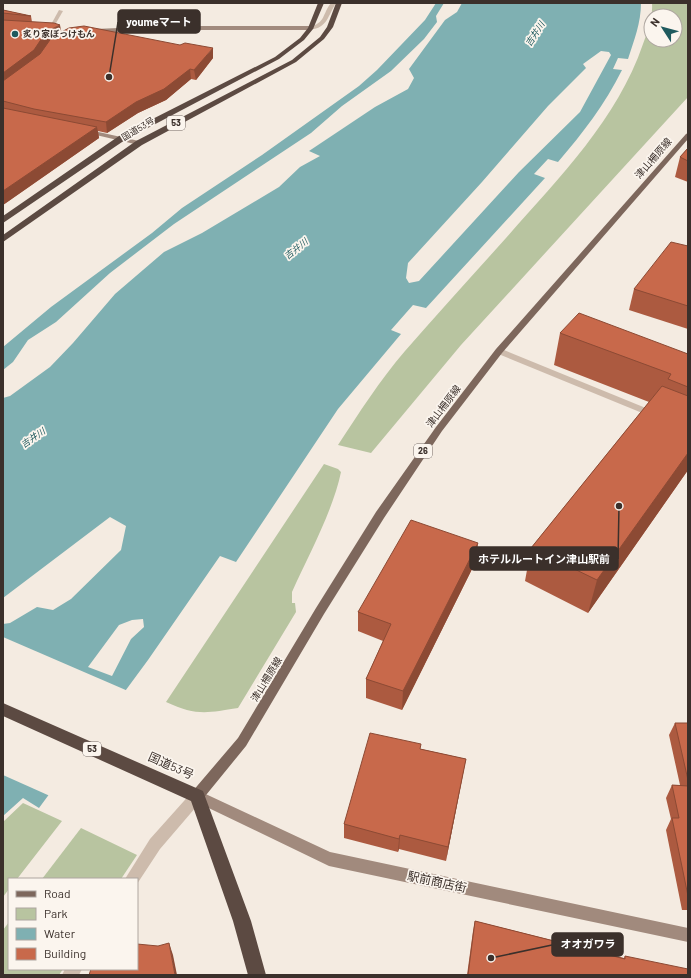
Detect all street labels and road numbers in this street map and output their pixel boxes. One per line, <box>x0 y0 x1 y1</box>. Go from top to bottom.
street label: 国道53号 <box>119 115 156 143</box>
road number: 53 <box>167 116 185 130</box>
street label: 津山柵原線 <box>632 135 674 181</box>
street label: 津山柵原線 <box>423 382 463 430</box>
road number: 26 <box>414 444 432 458</box>
street label: 津山柵原線 <box>248 654 284 704</box>
road number: 53 <box>83 742 101 756</box>
street label: 国道53号 <box>146 749 196 781</box>
street label: 駅前商店街 <box>406 868 468 894</box>

